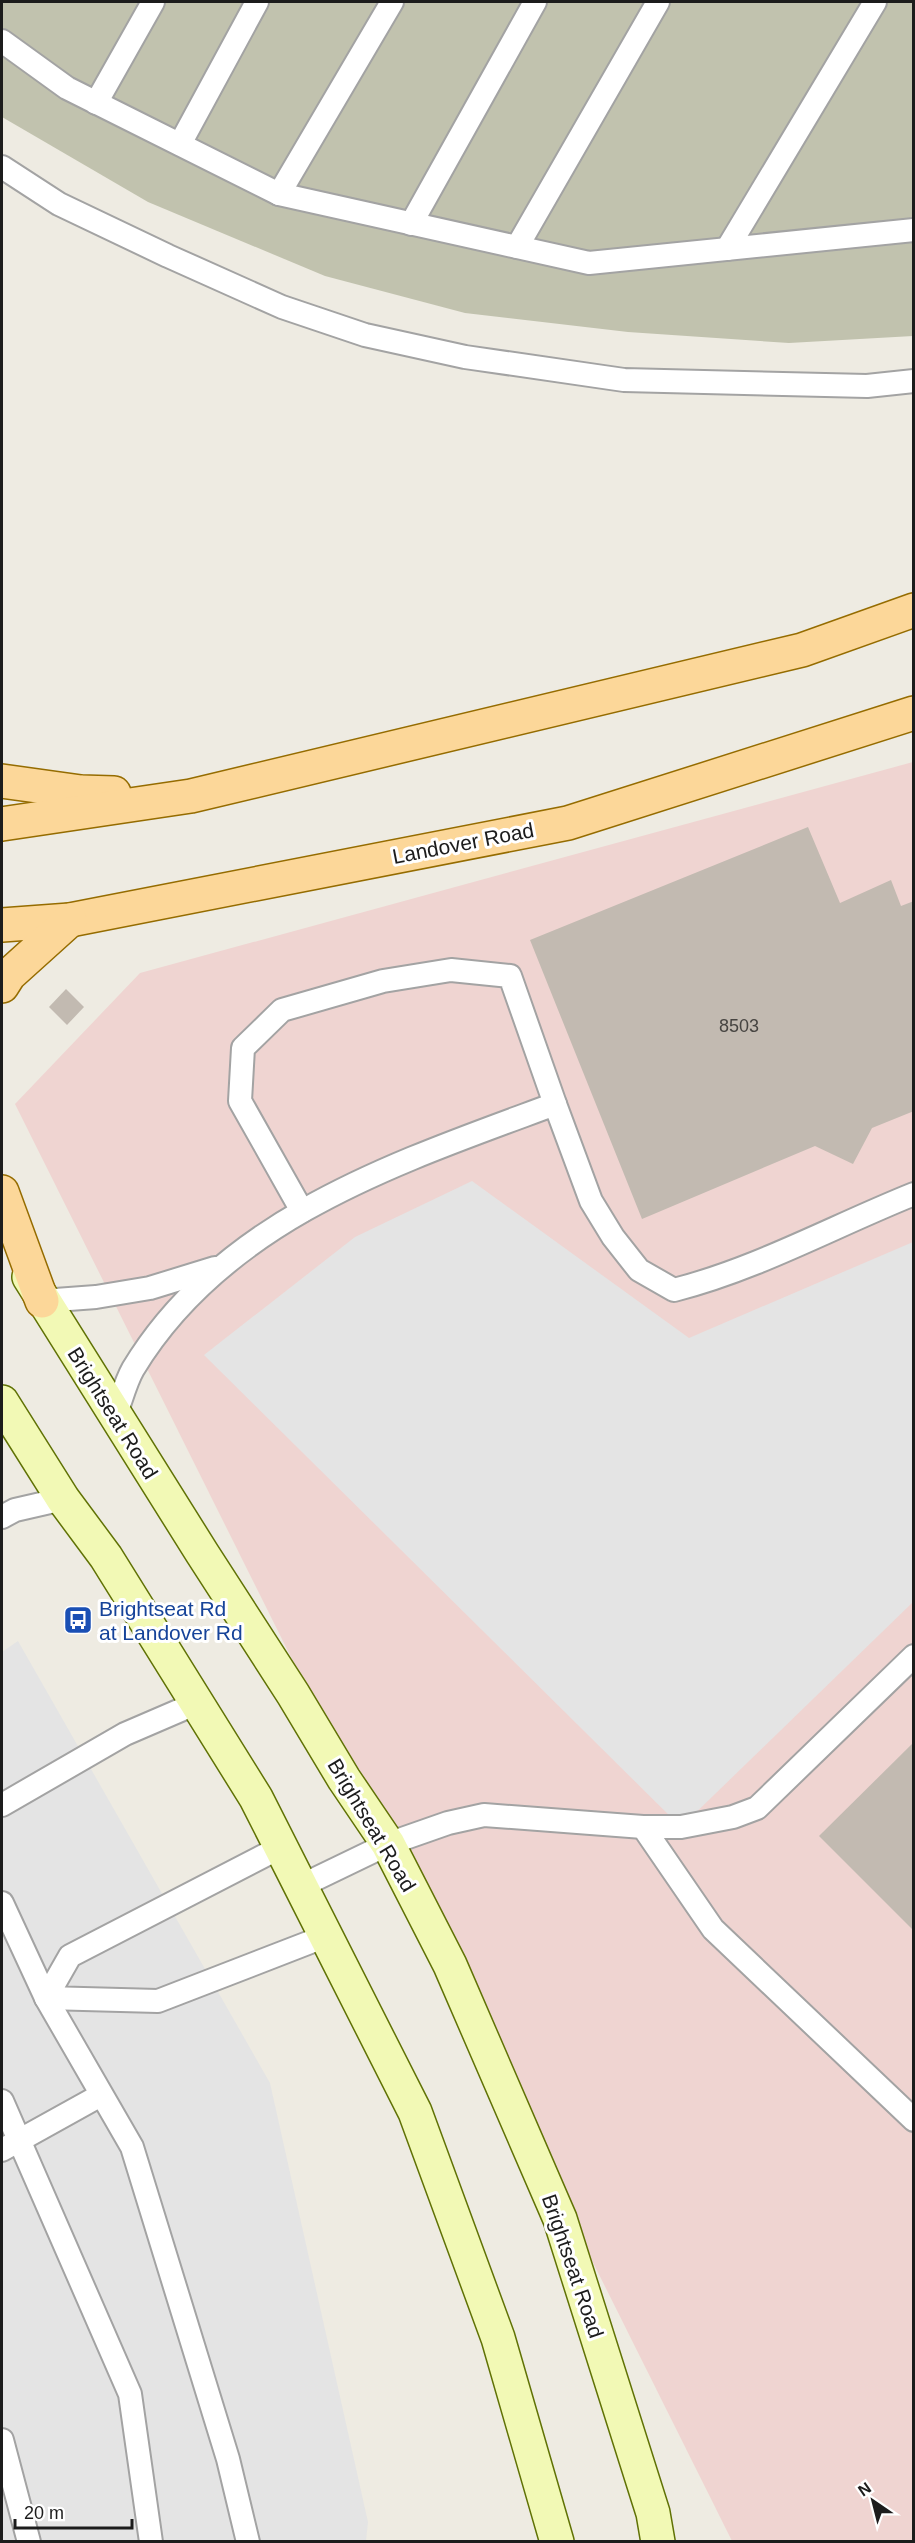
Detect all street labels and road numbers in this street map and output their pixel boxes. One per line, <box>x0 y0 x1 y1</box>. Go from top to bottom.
street label: Landover Road <box>390 818 536 868</box>
street label: Brightseat Road <box>63 1343 163 1483</box>
street label: Brightseat Road <box>323 1755 421 1895</box>
street label: Brightseat Road <box>538 2191 608 2341</box>

